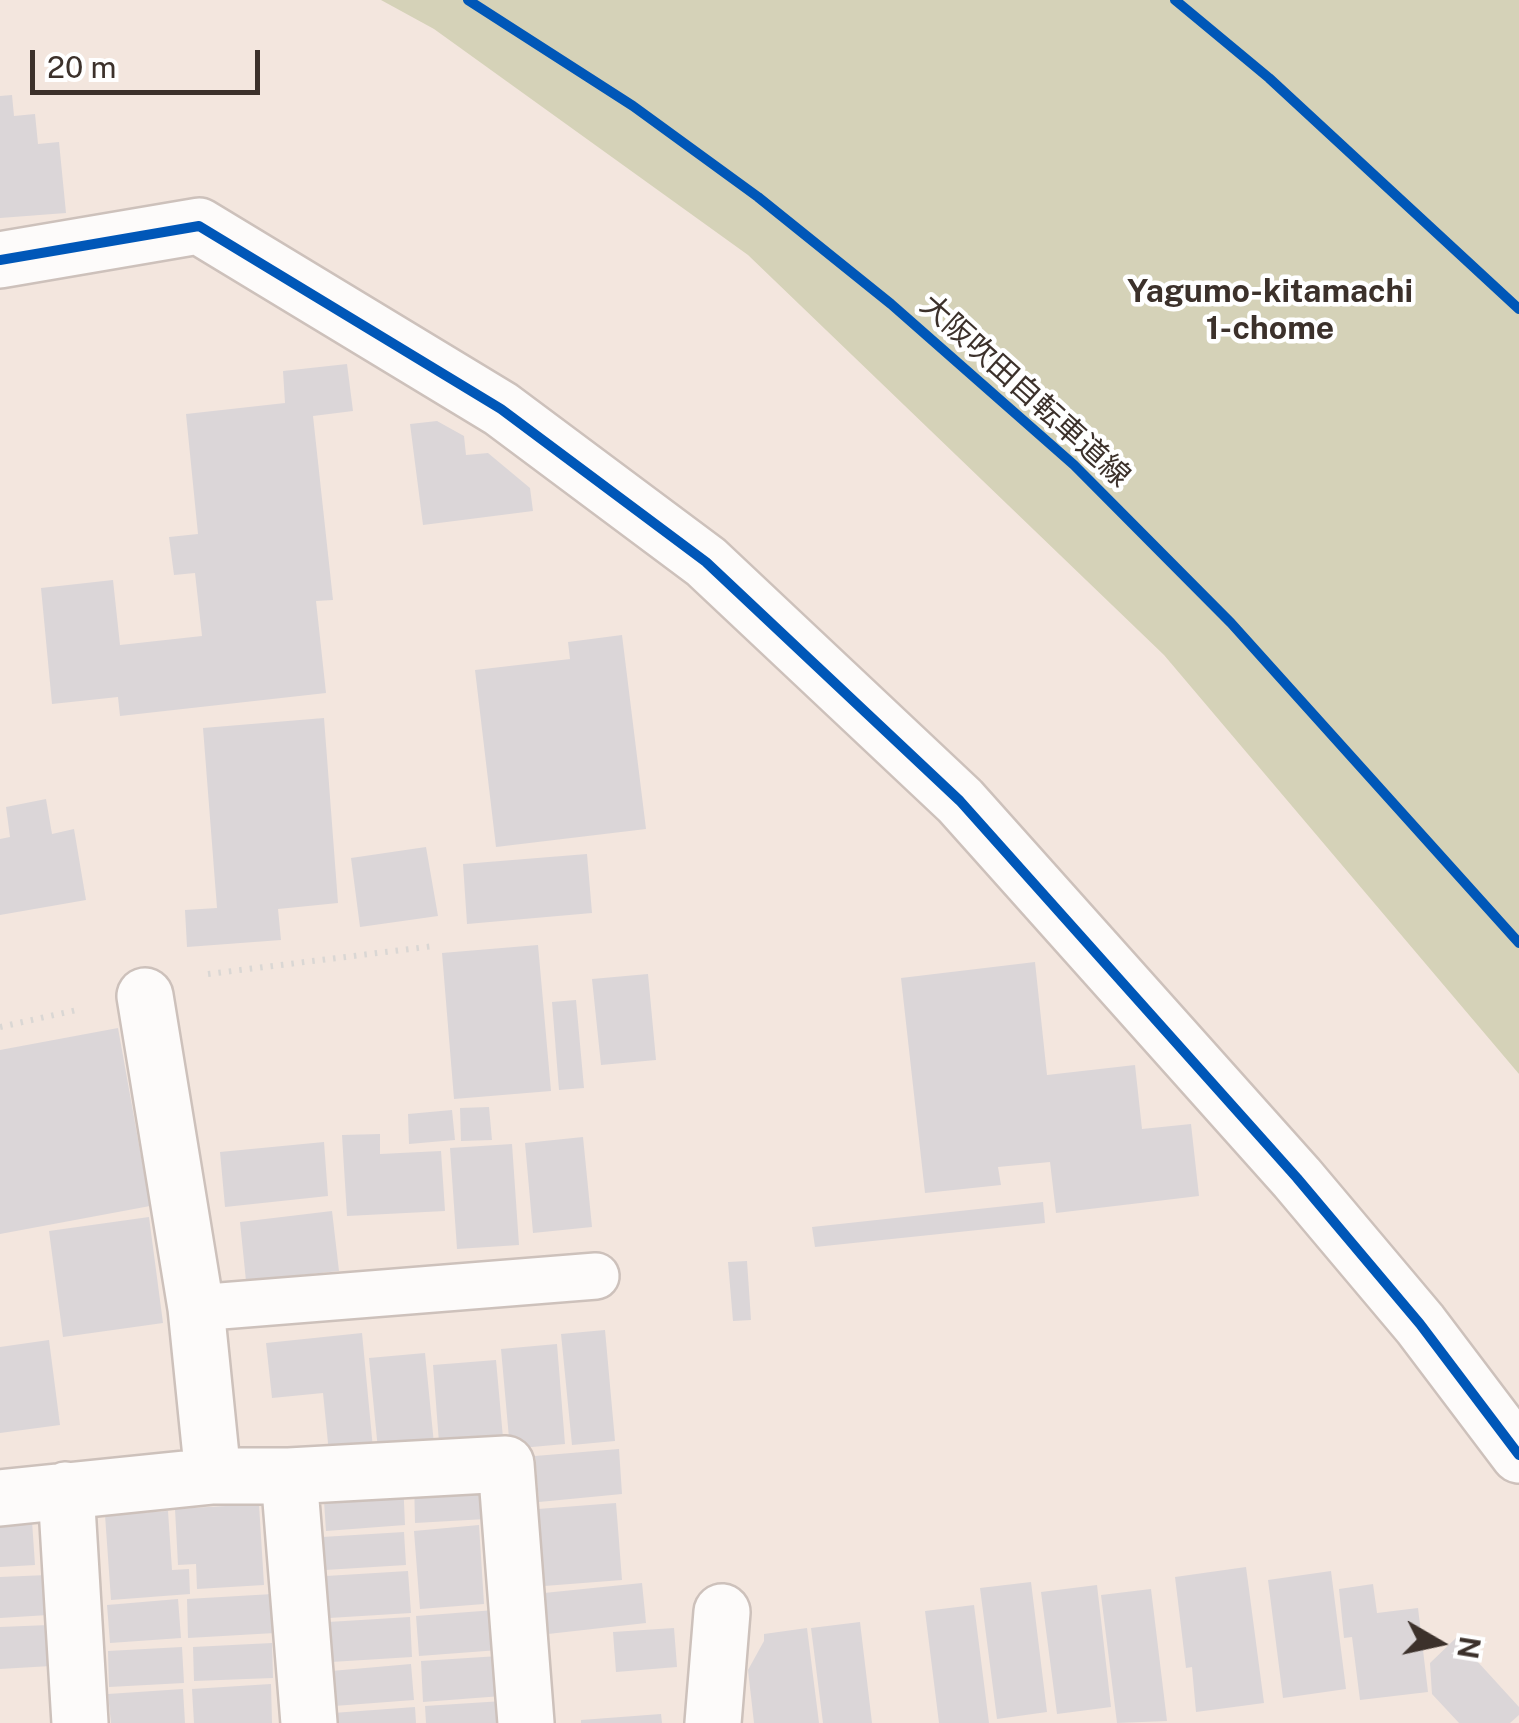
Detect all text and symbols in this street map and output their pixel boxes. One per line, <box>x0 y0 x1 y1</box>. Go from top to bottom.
scale bar <box>35 30 265 92</box>
text: 20 m <box>47 49 116 85</box>
district label: Yagumo-kitamachi 1-chome <box>1127 273 1413 348</box>
street label: 大阪吹田自転車道線 <box>913 287 1137 495</box>
north arrow <box>1389 1593 1489 1693</box>
text: N <box>1451 1634 1487 1661</box>

